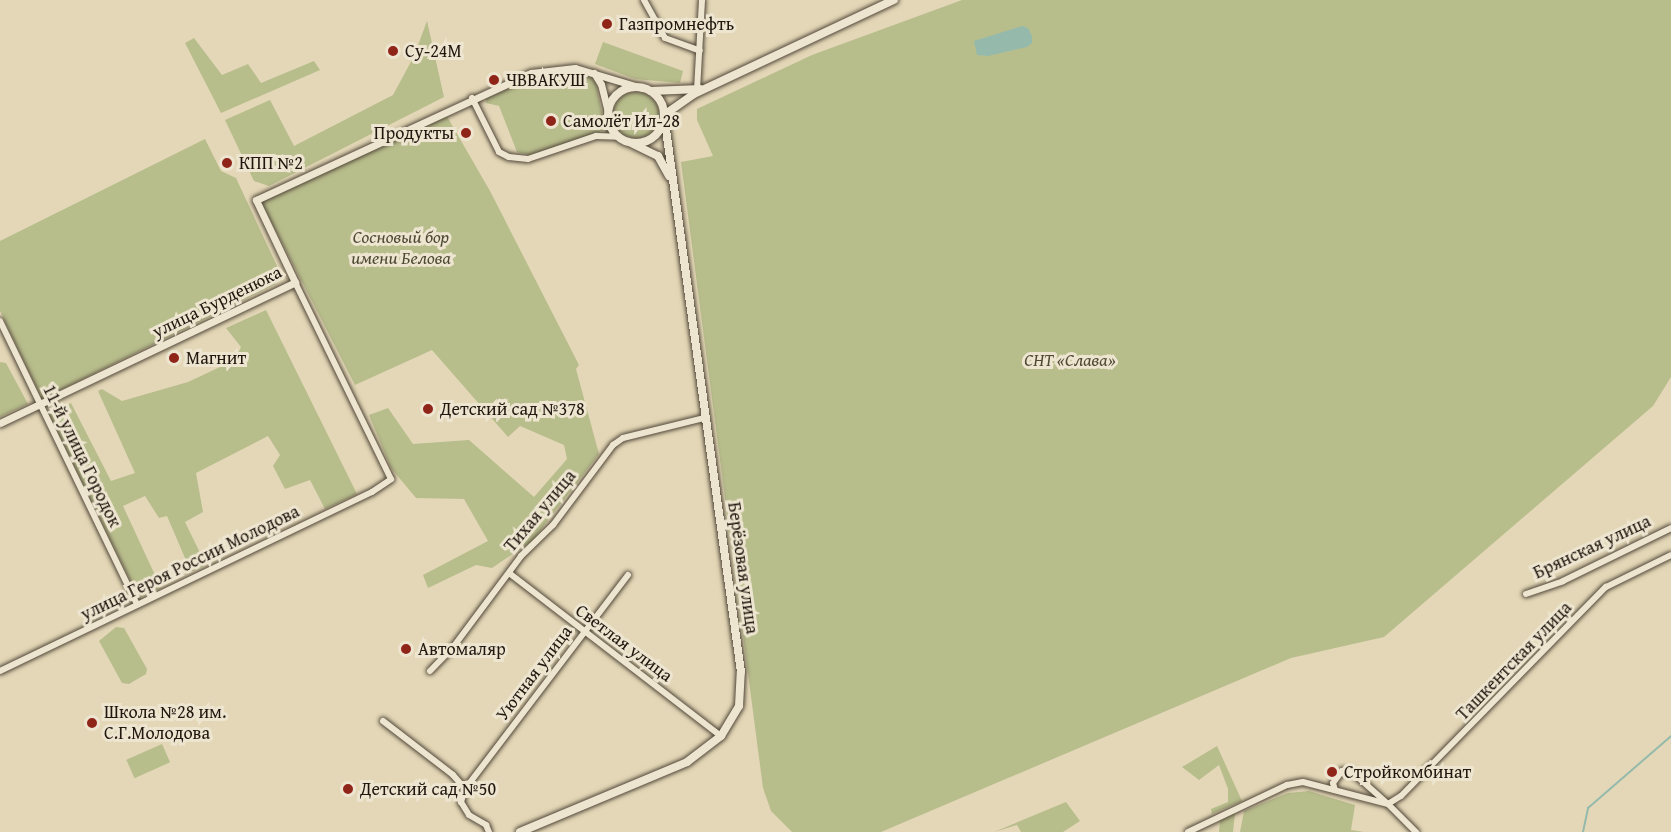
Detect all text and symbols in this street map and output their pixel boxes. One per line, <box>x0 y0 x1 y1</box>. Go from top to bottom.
place label: Газпромнефть <box>619 13 734 35</box>
marker: Газпромнефть <box>600 17 614 31</box>
place label: Су-24М <box>405 40 462 62</box>
marker: Су-24М <box>386 44 400 58</box>
place label: ЧВВАКУШ <box>506 69 585 91</box>
marker: ЧВВАКУШ <box>487 73 501 87</box>
place label: Самолёт Ил-28 <box>563 110 680 132</box>
marker: Самолёт Ил-28 <box>544 114 558 128</box>
place label: Продукты <box>374 122 454 144</box>
marker: Продукты <box>459 126 473 140</box>
place label: КПП №2 <box>239 152 303 174</box>
marker: КПП №2 <box>220 156 234 170</box>
park label: Сосновый бор имени Белова <box>351 227 451 270</box>
street label: улица Бурденюка <box>149 261 285 343</box>
place label: Магнит <box>186 347 246 369</box>
park label: СНТ «Слава» <box>1024 349 1116 371</box>
marker: Магнит <box>167 351 181 365</box>
street label: 11-й улица Городок <box>38 381 126 531</box>
place label: Детский сад №378 <box>440 398 585 420</box>
marker: Детский сад №378 <box>421 402 435 416</box>
street label: Тихая улица <box>500 466 580 556</box>
street label: улица Героя России Молодова <box>77 501 303 625</box>
street label: Берёзовая улица <box>723 501 763 635</box>
street label: Брянская улица <box>1530 510 1654 584</box>
street label: Ташкентская улица <box>1452 597 1576 725</box>
street label: Светлая улица <box>571 600 677 686</box>
street label: Уютная улица <box>491 621 577 725</box>
place label: Автомаляр <box>418 638 506 660</box>
marker: Автомаляр <box>399 642 413 656</box>
place label: Школа №28 им. С.Г.Молодова <box>104 702 226 744</box>
marker: Школа №28 им. С.Г.Молодова <box>85 716 99 730</box>
place label: Стройкомбинат <box>1344 761 1471 783</box>
marker: Стройкомбинат <box>1325 765 1339 779</box>
place label: Детский сад №50 <box>360 778 496 800</box>
marker: Детский сад №50 <box>341 782 355 796</box>

